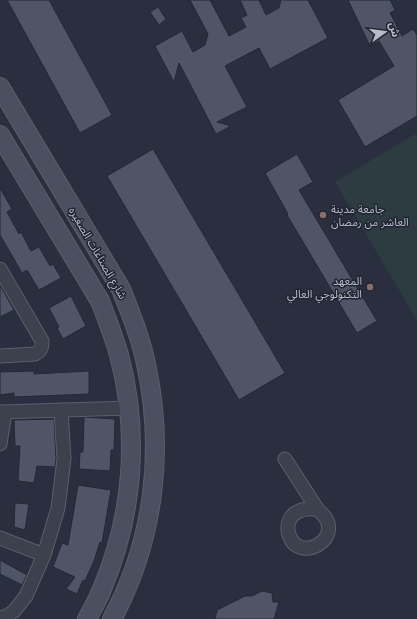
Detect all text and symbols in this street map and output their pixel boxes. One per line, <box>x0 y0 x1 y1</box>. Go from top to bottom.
north arrow <box>365 12 405 52</box>
text: ش <box>385 20 404 39</box>
place label: جامعة مدينة العاشر من رمضان <box>331 201 409 230</box>
street label: شارع الصناعات الصغيره <box>65 204 131 302</box>
marker: جامعة مدينة العاشر من رمضان <box>318 210 328 220</box>
place label: المعهد التكنولوجي العالي <box>287 273 362 304</box>
marker: المعهد التكنولوجي العالي <box>365 282 375 292</box>

